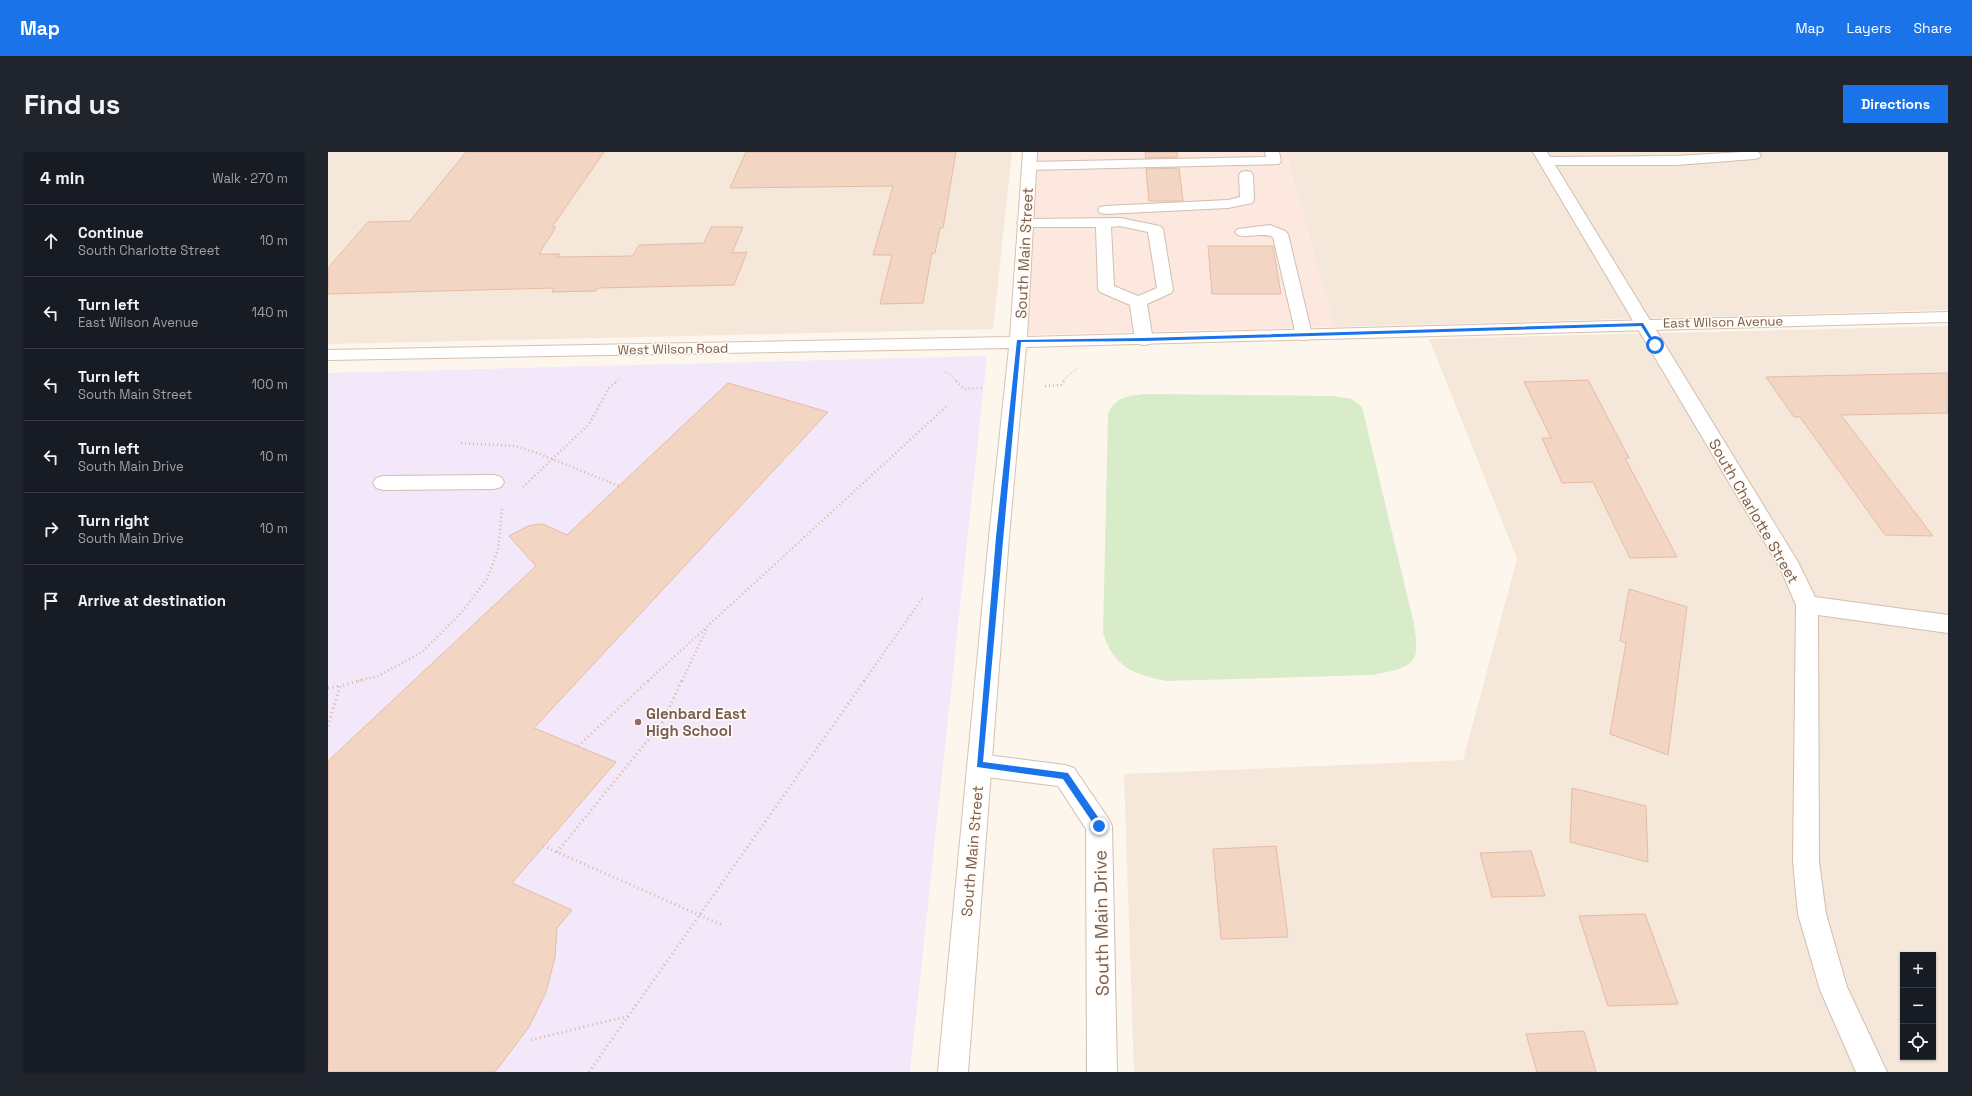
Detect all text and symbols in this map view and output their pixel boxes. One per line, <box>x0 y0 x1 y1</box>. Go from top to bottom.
text: Map <box>20 16 60 41</box>
text: Map <box>1795 19 1825 37</box>
text: Layers <box>1847 19 1891 37</box>
text: Share <box>1913 19 1952 37</box>
button: Directions <box>1843 85 1948 123</box>
text: Find us <box>24 86 121 122</box>
text: 4 min <box>40 167 85 189</box>
text: Walk · 270 m <box>212 170 288 187</box>
street label: South Main Street <box>1011 187 1037 319</box>
text: Continue <box>78 223 144 242</box>
icon: ahead <box>40 230 62 252</box>
text: 10 m <box>260 232 288 249</box>
text: South Charlotte Street <box>78 242 220 259</box>
text: Turn left <box>78 295 140 314</box>
icon: left <box>40 302 62 324</box>
text: 140 m <box>252 304 288 321</box>
street label: East Wilson Avenue <box>1663 312 1783 332</box>
text: East Wilson Avenue <box>78 314 198 331</box>
route start <box>1646 336 1664 354</box>
street label: West Wilson Road <box>618 340 728 358</box>
text: Turn left <box>78 367 140 386</box>
icon: left <box>40 374 62 396</box>
text: 100 m <box>251 376 288 393</box>
text: South Main Street <box>78 386 192 403</box>
street label: South Charlotte Street <box>1705 435 1803 587</box>
text: Turn left <box>78 439 140 458</box>
icon: left <box>40 446 62 468</box>
text: 10 m <box>260 448 288 465</box>
text: South Main Drive <box>78 458 184 475</box>
text: Turn right <box>78 511 149 530</box>
icon: right <box>40 518 62 540</box>
text: 10 m <box>260 520 288 537</box>
text: South Main Drive <box>78 530 184 547</box>
icon: arrive <box>40 590 62 612</box>
text: Arrive at destination <box>78 591 226 610</box>
place label: Glenbard East High School <box>646 704 747 740</box>
marker: Glenbard East High School <box>633 717 643 727</box>
street label: South Main Street <box>957 784 987 917</box>
route end <box>1090 817 1108 835</box>
street label: South Main Drive <box>1088 850 1114 996</box>
map controls <box>1900 952 1936 1060</box>
button: + <box>1900 952 1936 988</box>
button: − <box>1900 988 1936 1024</box>
button: locate <box>1900 1024 1936 1060</box>

